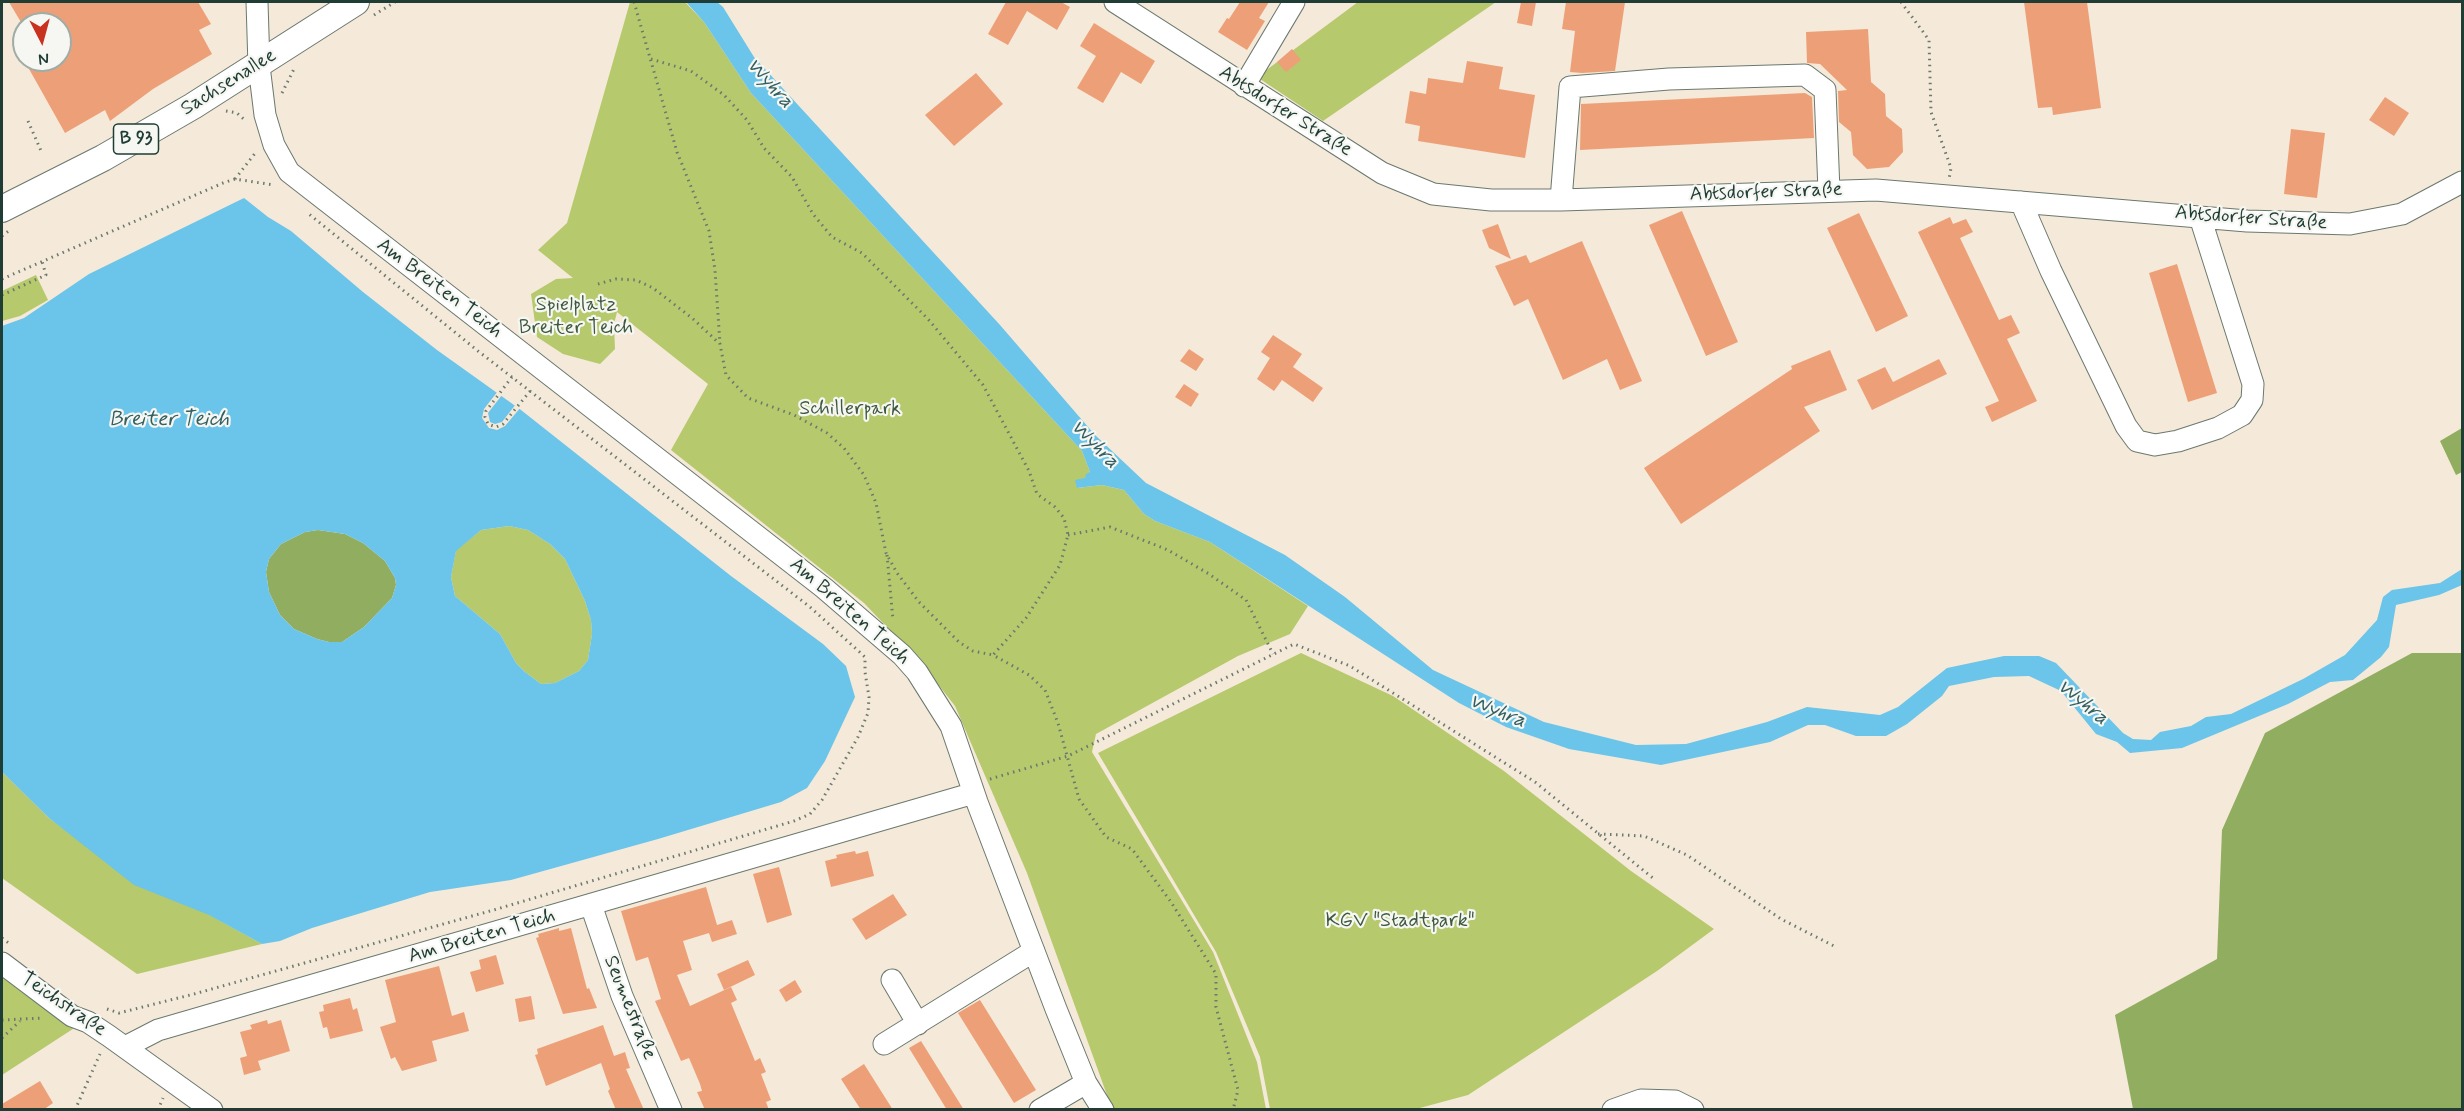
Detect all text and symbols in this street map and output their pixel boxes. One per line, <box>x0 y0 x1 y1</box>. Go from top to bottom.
north arrow <box>12 12 72 72</box>
street label: Sachsenallee <box>177 44 281 122</box>
text: N <box>37 47 50 69</box>
water label: Wyhra <box>740 54 798 114</box>
street label: Abtsdorfer Straße <box>1214 61 1356 163</box>
road number: B 93 <box>114 124 158 154</box>
street label: Abtsdorfer Straße <box>1689 178 1843 208</box>
street label: Abtsdorfer Straße <box>2174 202 2328 236</box>
street label: Am Breiten Teich <box>371 234 507 344</box>
park label: Spielplatz Breiter Teich <box>519 294 633 341</box>
park label: Schillerpark <box>799 398 901 422</box>
water label: Breiter Teich <box>109 408 229 434</box>
water label: Wyhra <box>1064 415 1124 475</box>
street label: Am Breiten Teich <box>784 553 914 671</box>
water label: Wyhra <box>2051 675 2113 731</box>
water label: Wyhra <box>1465 689 1529 735</box>
street label: Am Breiten Teich <box>406 905 558 969</box>
park label: KGV "Stadtpark" <box>1326 910 1474 934</box>
street label: Seumestraße <box>597 953 661 1063</box>
street label: Teichstraße <box>16 968 110 1042</box>

